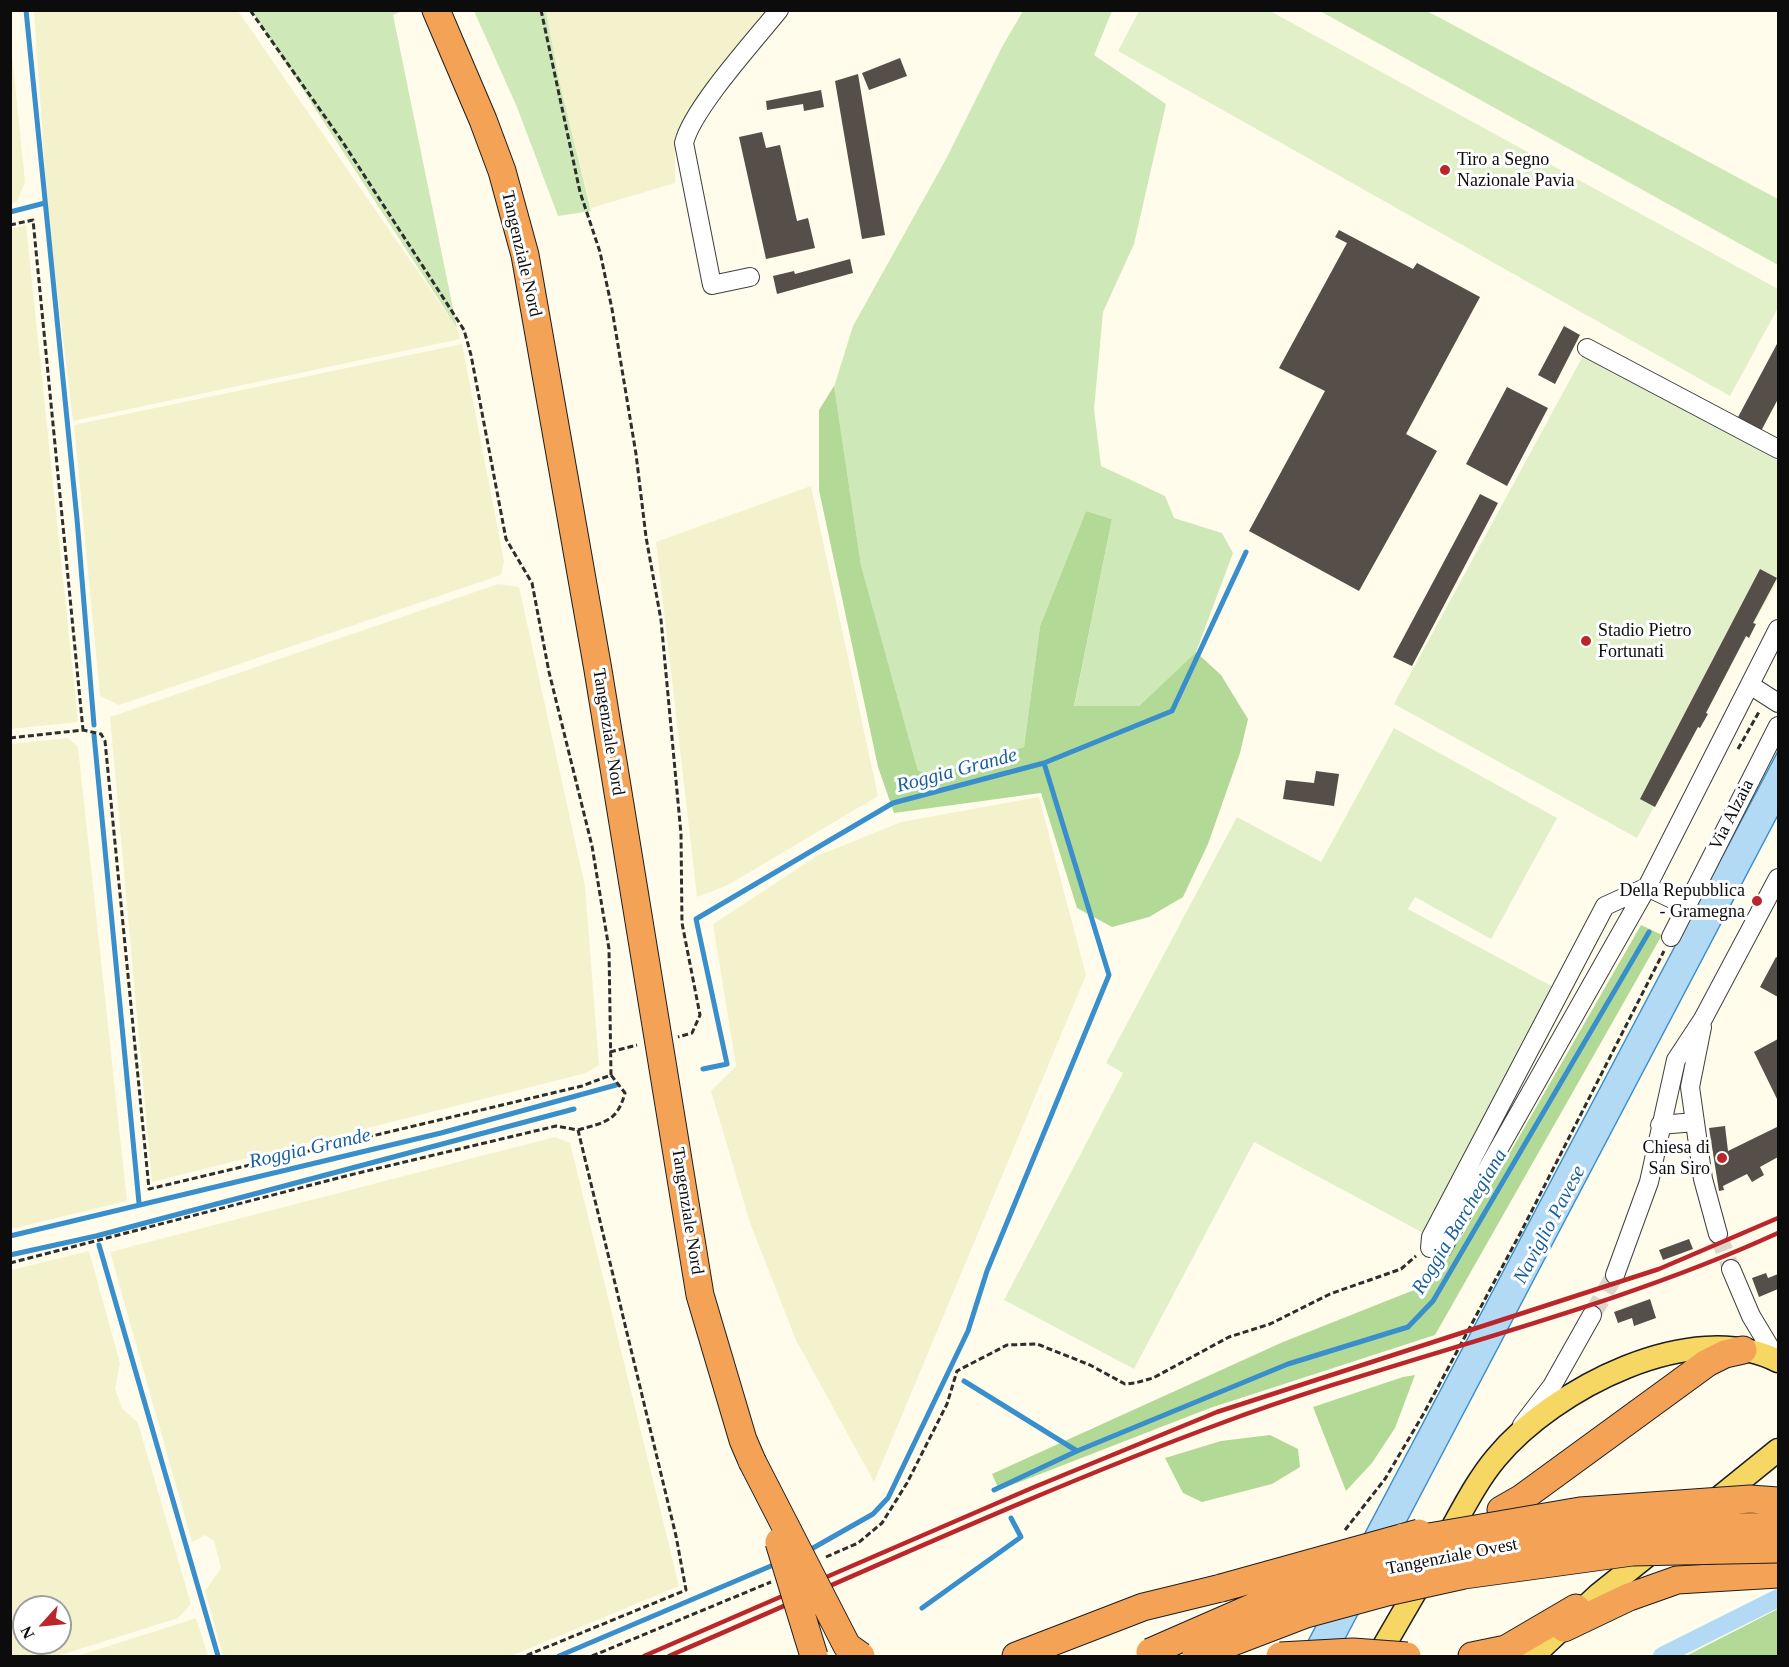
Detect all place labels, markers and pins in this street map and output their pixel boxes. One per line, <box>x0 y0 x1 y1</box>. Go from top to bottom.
place label: Tiro a Segno Nazionale Pavia <box>1457 149 1574 192</box>
marker: Tiro a Segno Nazionale Pavia <box>1438 163 1452 177</box>
place label: Stadio Pietro Fortunati <box>1598 620 1691 662</box>
marker: Stadio Pietro Fortunati <box>1579 634 1593 648</box>
place label: Della Repubblica - Gramegna <box>1620 880 1745 922</box>
marker: Della Repubblica - Gramegna <box>1750 894 1764 908</box>
place label: Chiesa di San Siro <box>1643 1137 1710 1180</box>
marker: Chiesa di San Siro <box>1715 1151 1729 1165</box>

